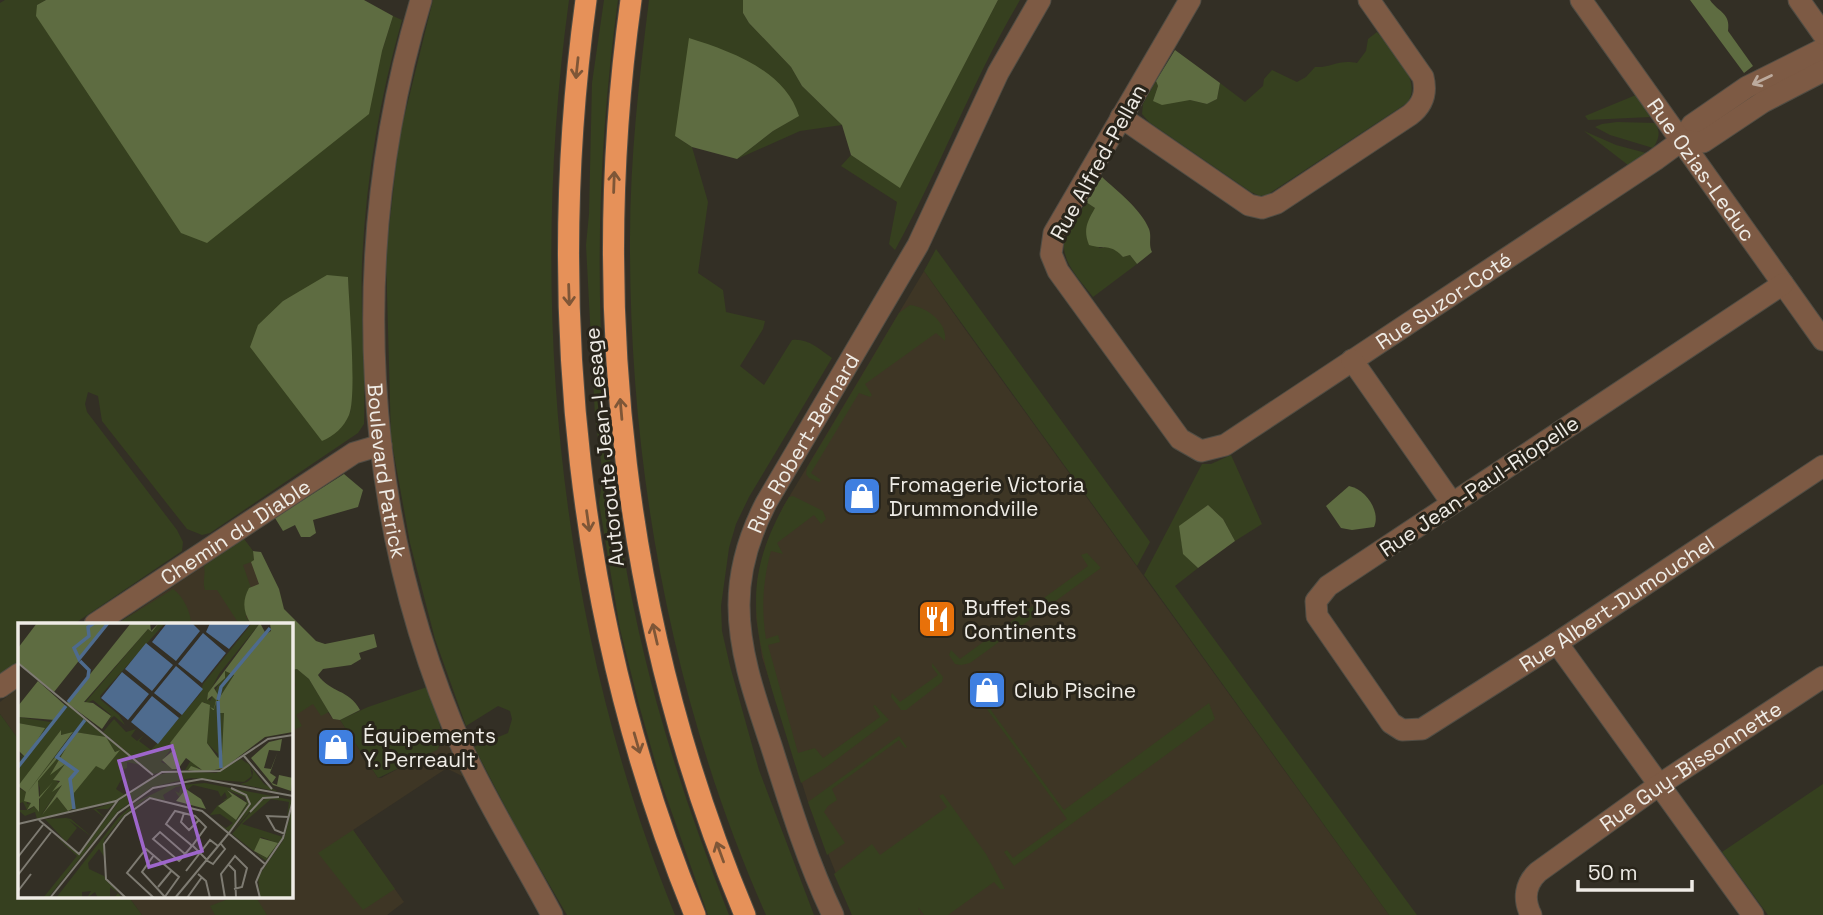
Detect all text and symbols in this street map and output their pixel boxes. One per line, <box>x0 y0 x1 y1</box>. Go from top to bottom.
one-way arrow <box>571 56 584 79</box>
one-way arrow <box>1752 74 1773 87</box>
street label: Rue Alfred-Pellan <box>1044 79 1152 245</box>
street label: Rue Ozias-Leduc <box>1641 93 1762 246</box>
one-way arrow <box>608 170 621 193</box>
street label: Rue Suzor-Coté <box>1370 245 1517 355</box>
one-way arrow <box>562 283 576 306</box>
street label: Autoroute Jean-Lesage <box>578 326 630 568</box>
street label: Rue Robert-Bernard <box>740 348 865 537</box>
street label: Boulevard Patrick <box>362 382 413 561</box>
one-way arrow <box>614 398 627 421</box>
street label: Rue Jean-Paul-Riopelle <box>1374 409 1584 563</box>
place label: Fromagerie Victoria Drummondville <box>889 471 1085 522</box>
street label: Chemin du Diable <box>155 472 315 591</box>
shop icon: Fromagerie Victoria Drummondville <box>841 475 883 517</box>
one-way arrow <box>582 510 595 532</box>
street label: Rue Albert-Dumouchel <box>1514 529 1719 677</box>
place label: Buffet Des Continents <box>964 594 1076 645</box>
restaurant icon: Buffet Des Continents <box>916 598 958 640</box>
inset map <box>18 623 292 898</box>
one-way arrow <box>648 623 662 646</box>
shop icon: Club Piscine <box>966 669 1008 711</box>
place label: Club Piscine <box>1014 677 1136 704</box>
street label: Rue Guy-Bissonnette <box>1594 695 1787 837</box>
place label: Équipements Y. Perreault <box>363 722 496 773</box>
shop icon: Équipements Y. Perreault <box>315 726 357 768</box>
one-way arrow <box>631 732 644 754</box>
one-way arrow <box>712 841 725 863</box>
scale bar <box>1578 848 1692 892</box>
text: 50 m <box>1588 859 1638 886</box>

